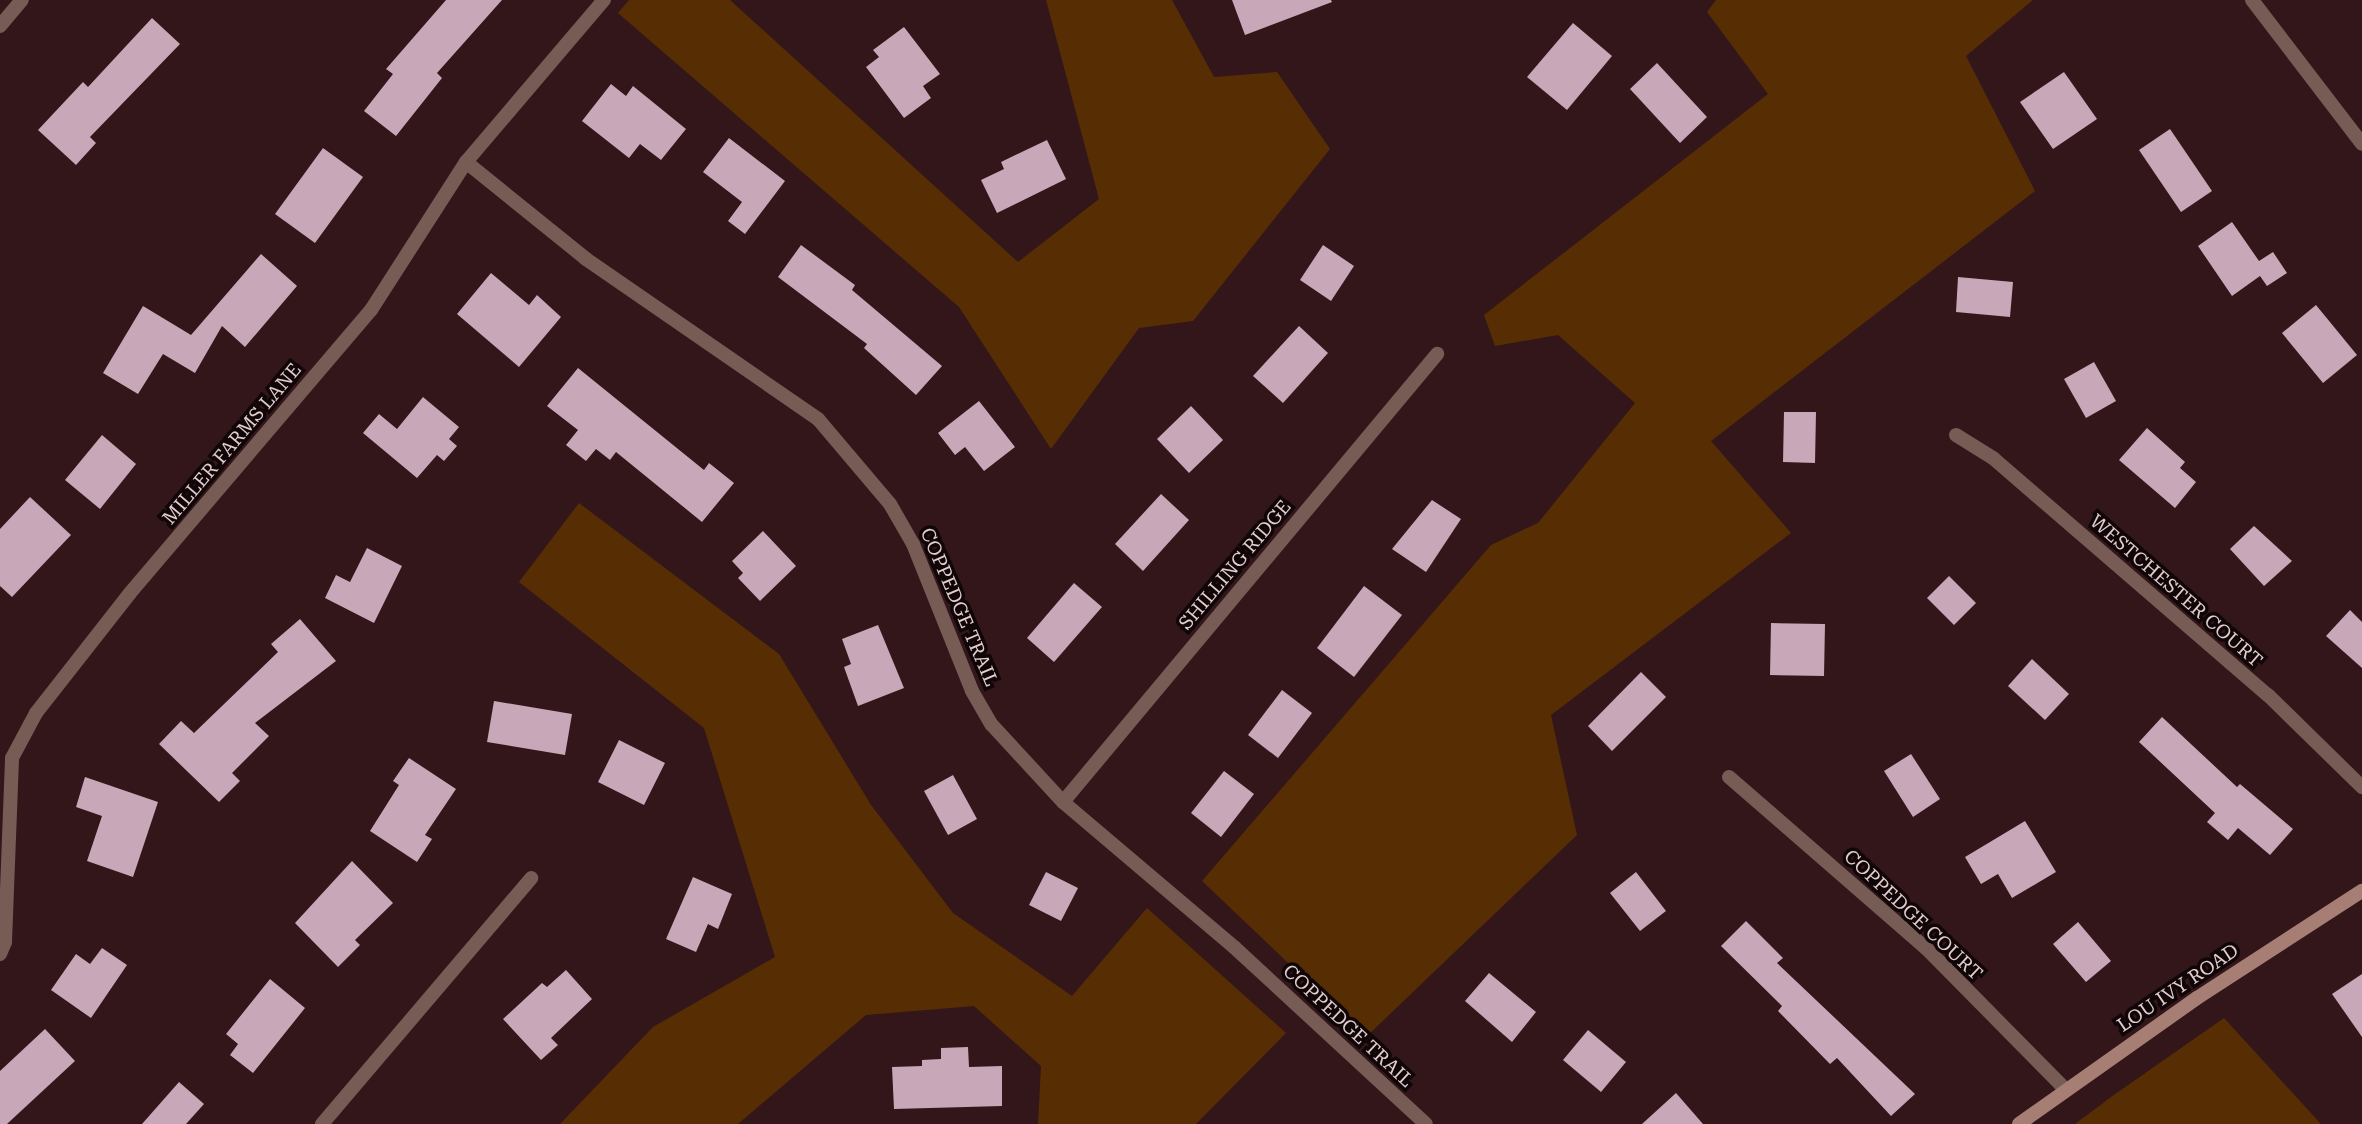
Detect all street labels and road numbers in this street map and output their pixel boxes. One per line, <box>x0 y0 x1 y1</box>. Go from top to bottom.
street label: MILLER FARMS LANE <box>158 359 306 529</box>
street label: SHILLING RIDGE <box>1174 496 1296 634</box>
street label: WESTCHESTER COURT <box>2085 510 2267 672</box>
street label: COPPEDGE TRAIL <box>915 524 1003 690</box>
street label: COPPEDGE COURT <box>1839 845 1987 985</box>
street label: LOU IVY ROAD <box>2113 939 2243 1037</box>
street label: COPPEDGE TRAIL <box>1278 960 1418 1092</box>

